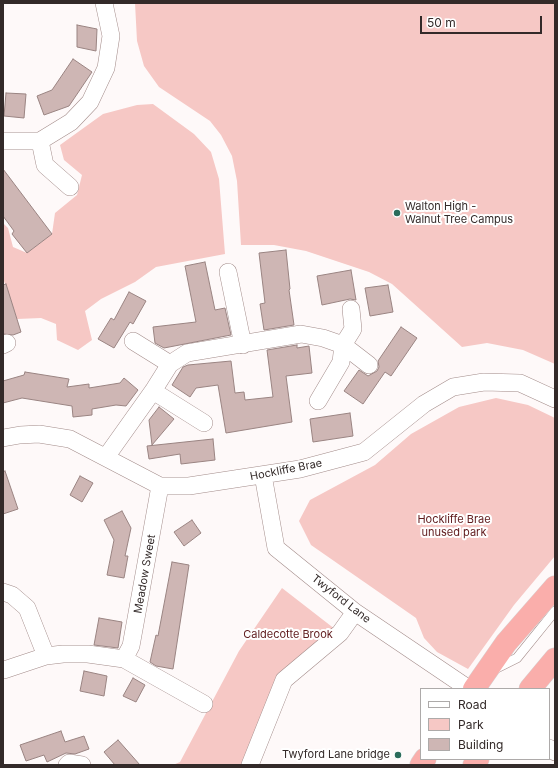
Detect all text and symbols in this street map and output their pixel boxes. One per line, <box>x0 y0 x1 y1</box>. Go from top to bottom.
scale bar <box>422 8 544 34</box>
text: 50 m <box>427 15 456 30</box>
place label: Walton High - Walnut Tree Campus <box>405 200 513 226</box>
marker: Walton High - Walnut Tree Campus <box>392 208 402 218</box>
street label: Hockliffe Brae <box>249 457 323 483</box>
park label: Hockliffe Brae unused park <box>417 513 491 539</box>
street label: Meadow Sweet <box>132 533 158 615</box>
street label: Twyford Lane <box>309 572 373 626</box>
park label: Caldecotte Brook <box>243 628 333 642</box>
legend <box>420 688 550 760</box>
text: Road <box>458 697 487 712</box>
text: Park <box>458 717 484 732</box>
text: Building <box>458 737 503 752</box>
place label: Twyford Lane bridge <box>282 748 390 762</box>
marker: Twyford Lane bridge <box>393 750 403 760</box>

